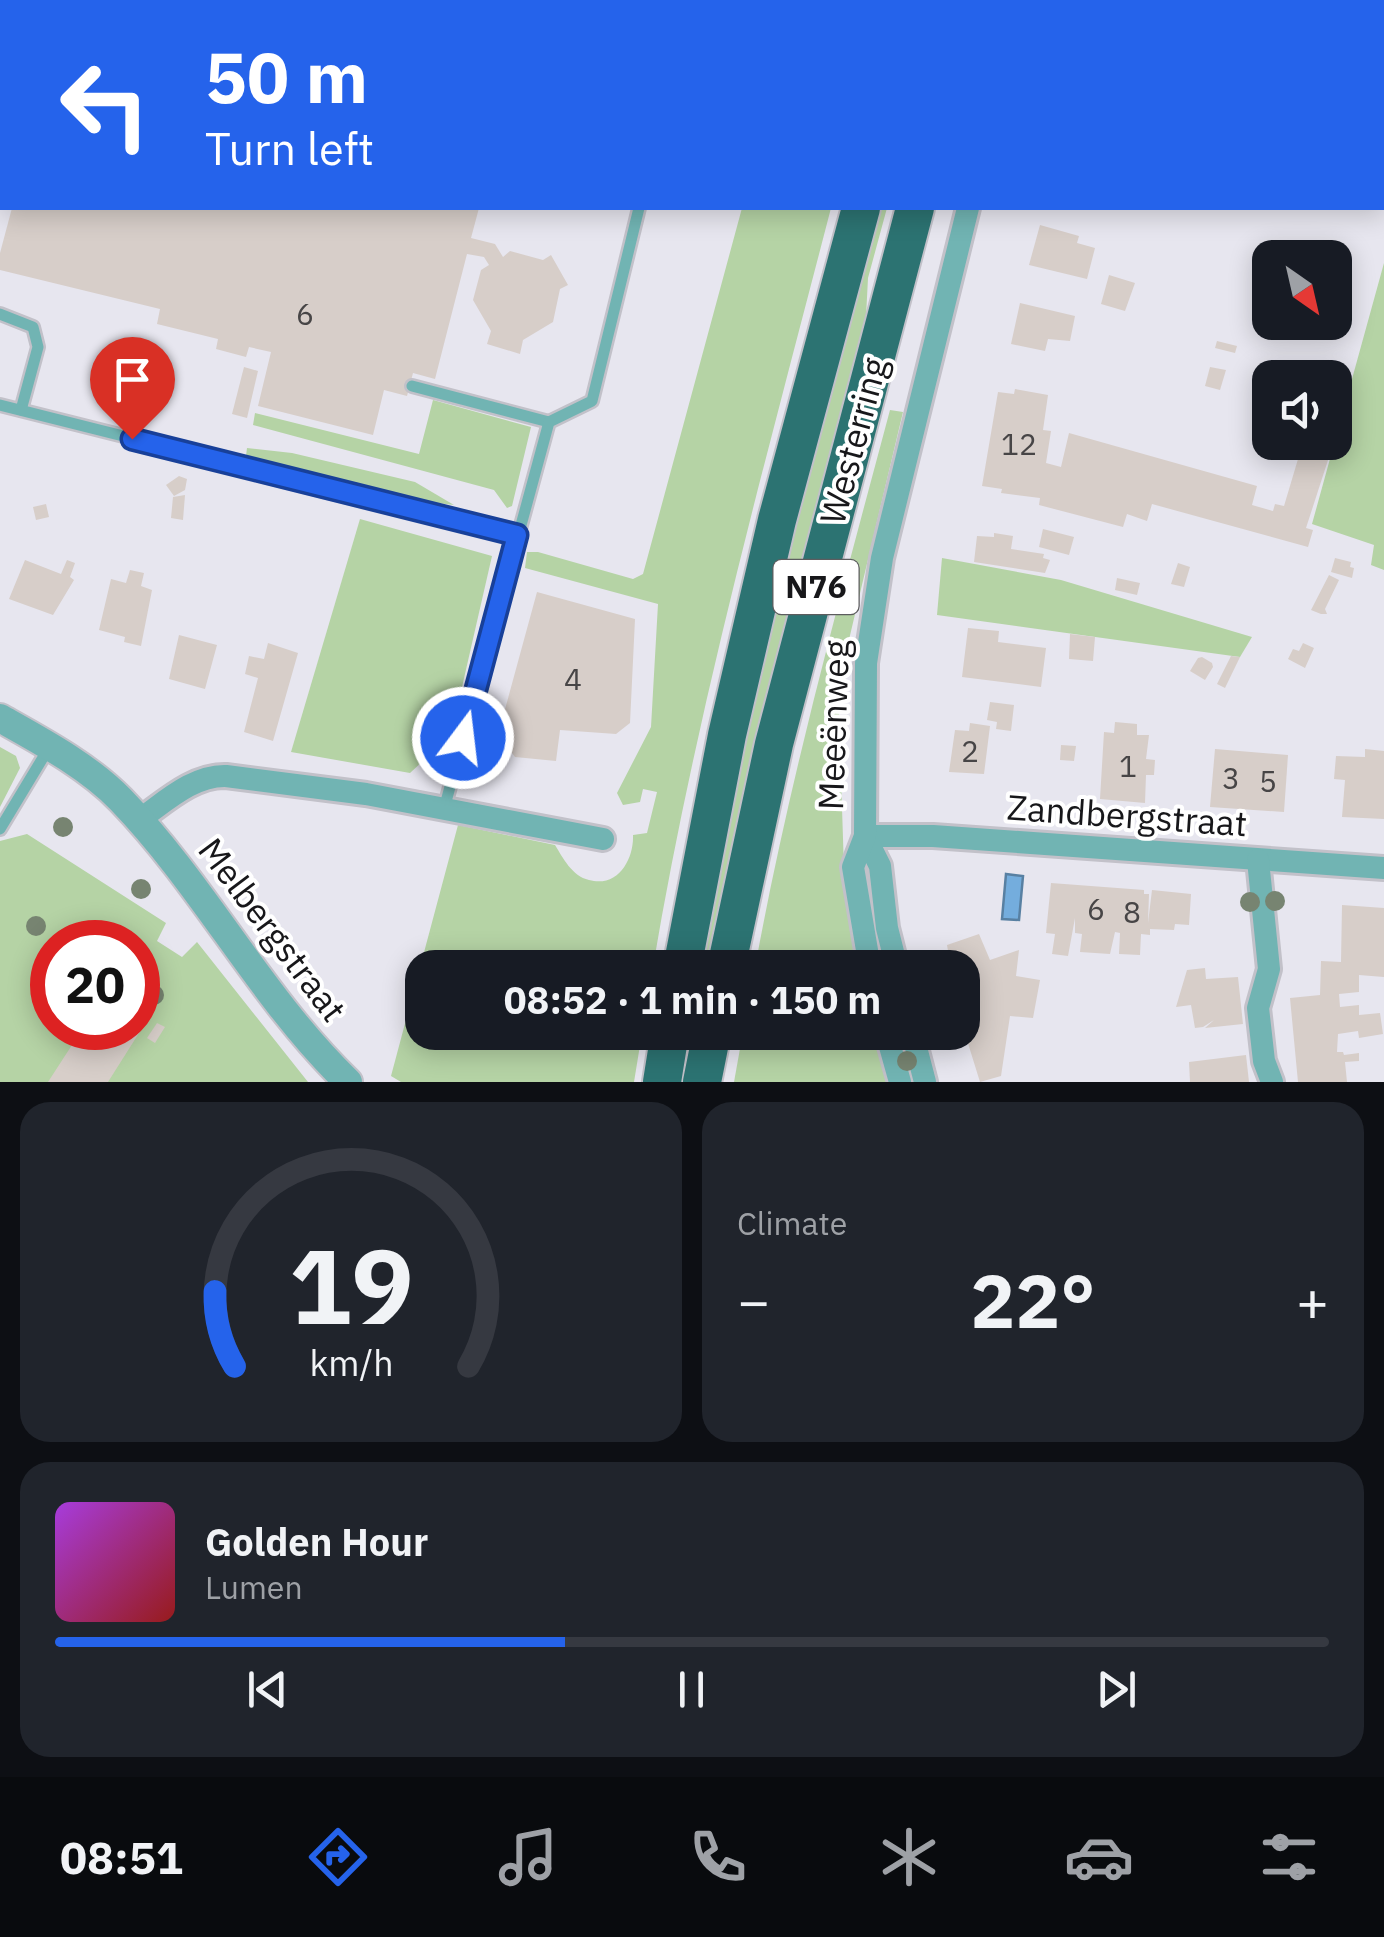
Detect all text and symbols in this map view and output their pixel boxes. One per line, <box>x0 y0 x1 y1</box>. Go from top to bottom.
text: 50 m <box>205 31 368 122</box>
icon: left <box>40 40 170 170</box>
text: Turn left <box>205 119 374 177</box>
north arrow <box>1252 240 1352 340</box>
map controls <box>1252 240 1352 460</box>
house number: 6 <box>296 294 314 333</box>
pin <box>90 337 175 440</box>
icon: arrive <box>105 352 160 407</box>
street label: Westerring <box>809 352 897 529</box>
button: sound <box>1252 360 1352 460</box>
house number: 12 <box>1001 424 1037 463</box>
road number: N76 <box>774 560 858 614</box>
street label: Meeënweg <box>807 639 859 811</box>
house number: 4 <box>564 659 582 698</box>
position arrow <box>411 686 515 790</box>
house number: 2 <box>961 731 979 770</box>
house number: 1 <box>1119 746 1137 785</box>
house number: 3 <box>1222 758 1240 797</box>
house number: 5 <box>1259 761 1277 800</box>
street label: Zandbergstraat <box>1005 784 1249 846</box>
street label: Melbergstraat <box>189 828 357 1031</box>
house number: 6 <box>1087 889 1105 928</box>
house number: 8 <box>1123 892 1141 931</box>
speed limit sign: 20 <box>30 920 160 1050</box>
text: 08:52 · 1 min · 150 m <box>504 975 881 1024</box>
text: Climate <box>737 1202 847 1244</box>
text: 19 <box>289 1217 413 1353</box>
text: 22° <box>970 1251 1096 1349</box>
text: − <box>737 1265 770 1336</box>
text: + <box>1296 1265 1329 1336</box>
text: km/h <box>309 1339 393 1386</box>
text: Golden Hour <box>205 1517 428 1566</box>
text: Lumen <box>205 1566 303 1608</box>
icon: previous <box>240 1662 295 1717</box>
icon: pause <box>664 1662 719 1717</box>
icon: next <box>1089 1662 1144 1717</box>
icon: directions <box>303 1822 373 1892</box>
icon: music <box>493 1822 563 1892</box>
icon: phone <box>683 1822 753 1892</box>
icon: climate <box>874 1822 944 1892</box>
icon: car <box>1064 1822 1134 1892</box>
icon: filters <box>1254 1822 1324 1892</box>
text: 08:51 <box>60 1828 183 1886</box>

